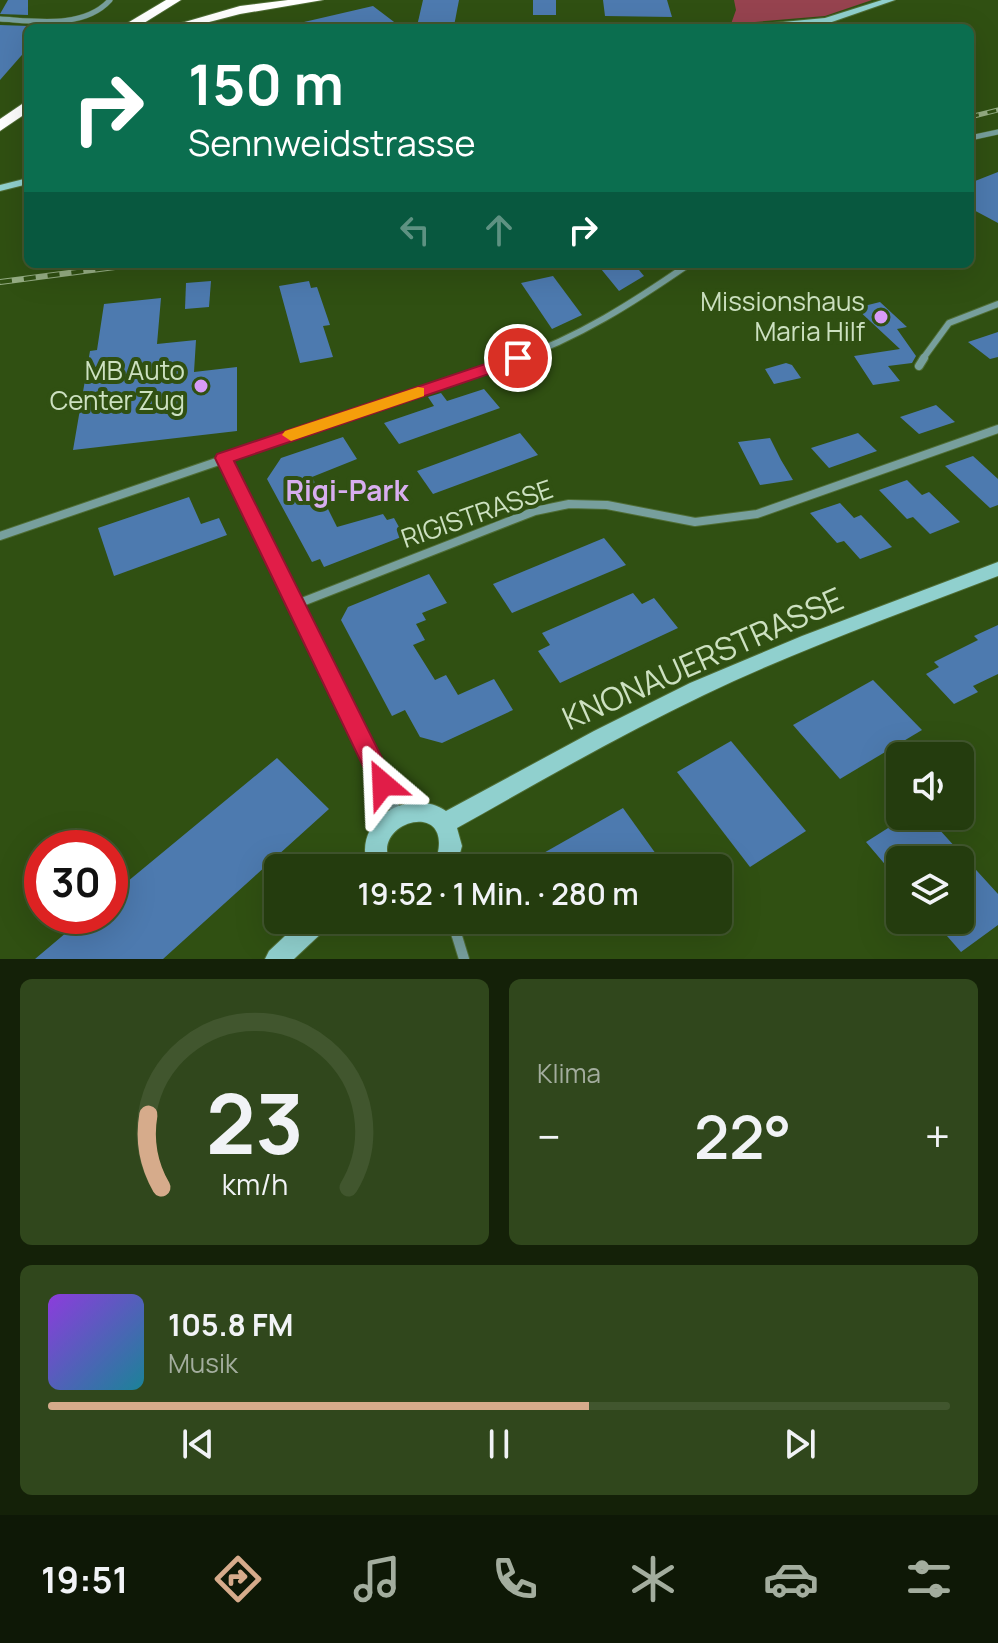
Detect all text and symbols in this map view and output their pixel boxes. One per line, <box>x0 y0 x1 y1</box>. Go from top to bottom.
text: 150 m <box>188 45 344 122</box>
icon: right <box>56 56 160 160</box>
text: Sennweidstrasse <box>188 118 476 167</box>
icon: left <box>393 208 437 252</box>
icon: ahead <box>477 208 521 252</box>
icon: right <box>561 208 605 252</box>
place label: Missionshaus Maria Hilf <box>700 283 865 349</box>
marker: Missionshaus Maria Hilf <box>872 308 890 326</box>
pin <box>484 324 552 392</box>
icon: arrive <box>496 336 540 380</box>
place label: MB Auto Center Zug <box>50 352 185 418</box>
marker: MB Auto Center Zug <box>192 377 210 395</box>
street label: RIGISTRASSE <box>396 470 557 556</box>
district label: Rigi-Park <box>285 471 409 509</box>
street label: KNONAUERSTRASSE <box>555 576 850 740</box>
position arrow <box>341 742 425 826</box>
map controls <box>886 742 974 934</box>
button: sound <box>886 742 974 830</box>
speed limit sign: 30 <box>24 830 128 934</box>
button: layers <box>886 846 974 934</box>
text: 19:52 · 1 Min. · 280 m <box>357 873 639 914</box>
text: Klima <box>537 1055 601 1091</box>
text: 23 <box>206 1065 303 1179</box>
text: 22° <box>694 1095 791 1177</box>
text: − <box>537 1106 561 1166</box>
text: + <box>925 1106 950 1166</box>
text: km/h <box>221 1165 288 1204</box>
text: 105.8 FM <box>168 1304 293 1345</box>
text: Musik <box>168 1345 238 1381</box>
icon: previous <box>176 1422 220 1466</box>
icon: pause <box>477 1422 521 1466</box>
icon: next <box>778 1422 822 1466</box>
icon: directions <box>210 1551 266 1607</box>
icon: music <box>349 1551 405 1607</box>
icon: phone <box>487 1551 543 1607</box>
icon: climate <box>625 1551 681 1607</box>
icon: car <box>763 1551 819 1607</box>
icon: filters <box>901 1551 957 1607</box>
text: 19:51 <box>41 1555 128 1604</box>

